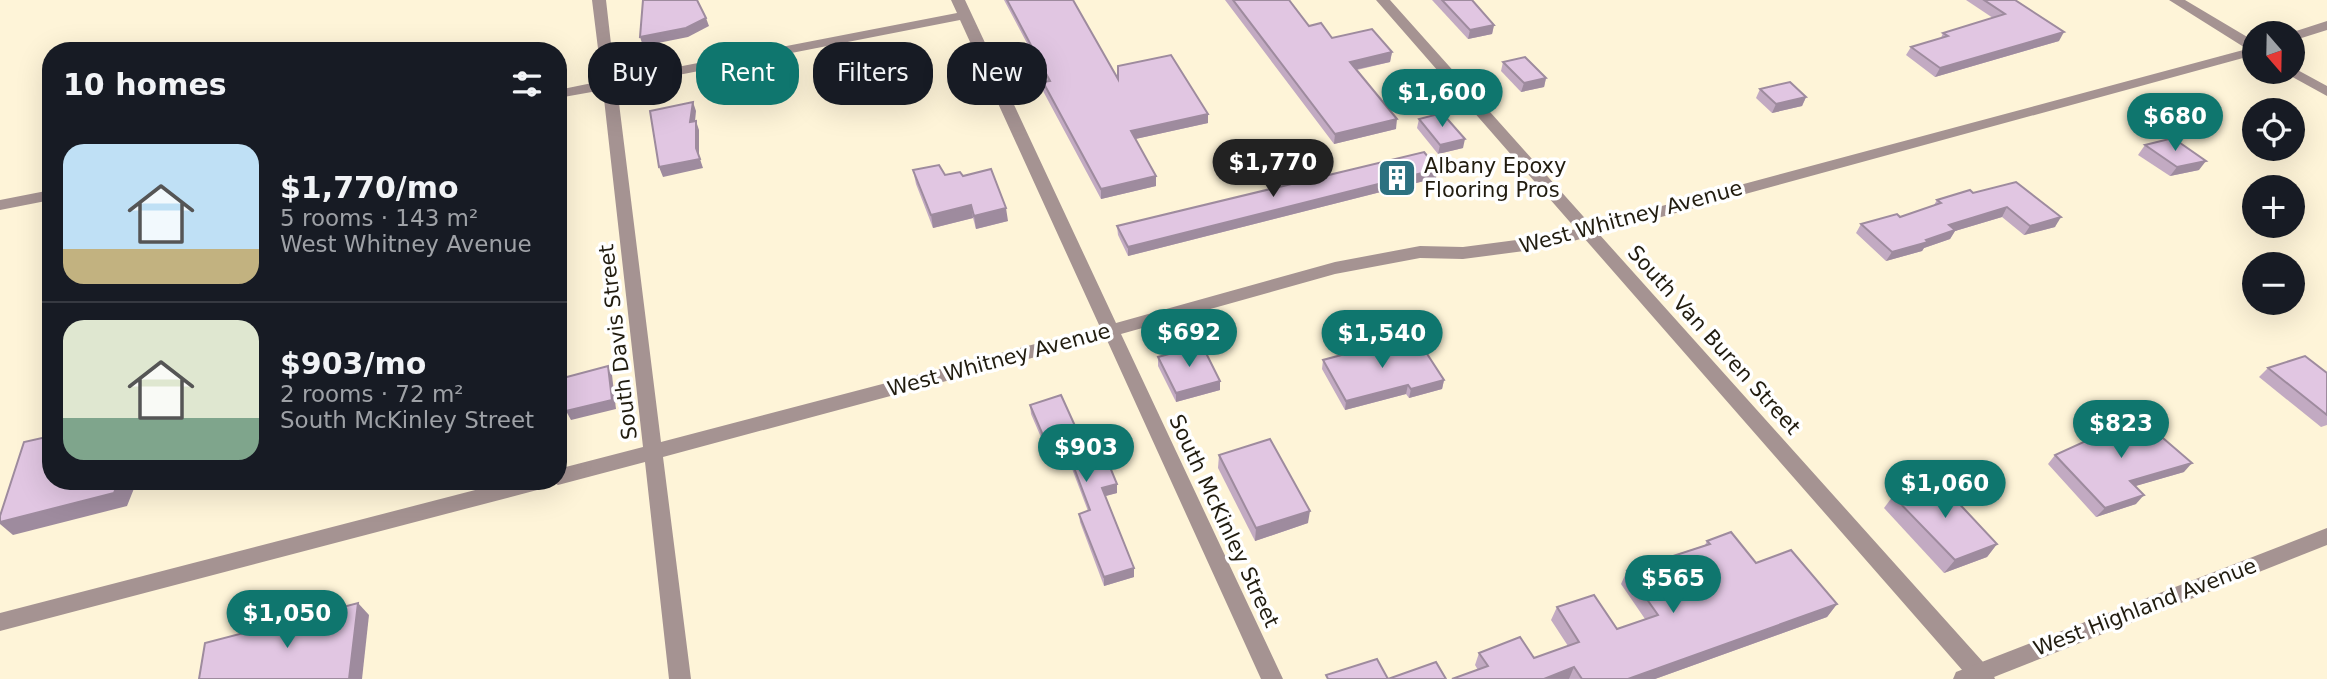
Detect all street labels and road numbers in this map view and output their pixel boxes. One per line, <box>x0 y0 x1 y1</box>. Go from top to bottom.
street label: West Whitney Avenue <box>1517 176 1745 258</box>
street label: South Van Buren Street <box>1623 241 1805 439</box>
street label: South Davis Street <box>594 243 642 441</box>
street label: West Whitney Avenue <box>885 319 1113 401</box>
street label: South McKinley Street <box>1164 411 1284 631</box>
street label: West Highland Avenue <box>2030 553 2260 661</box>

